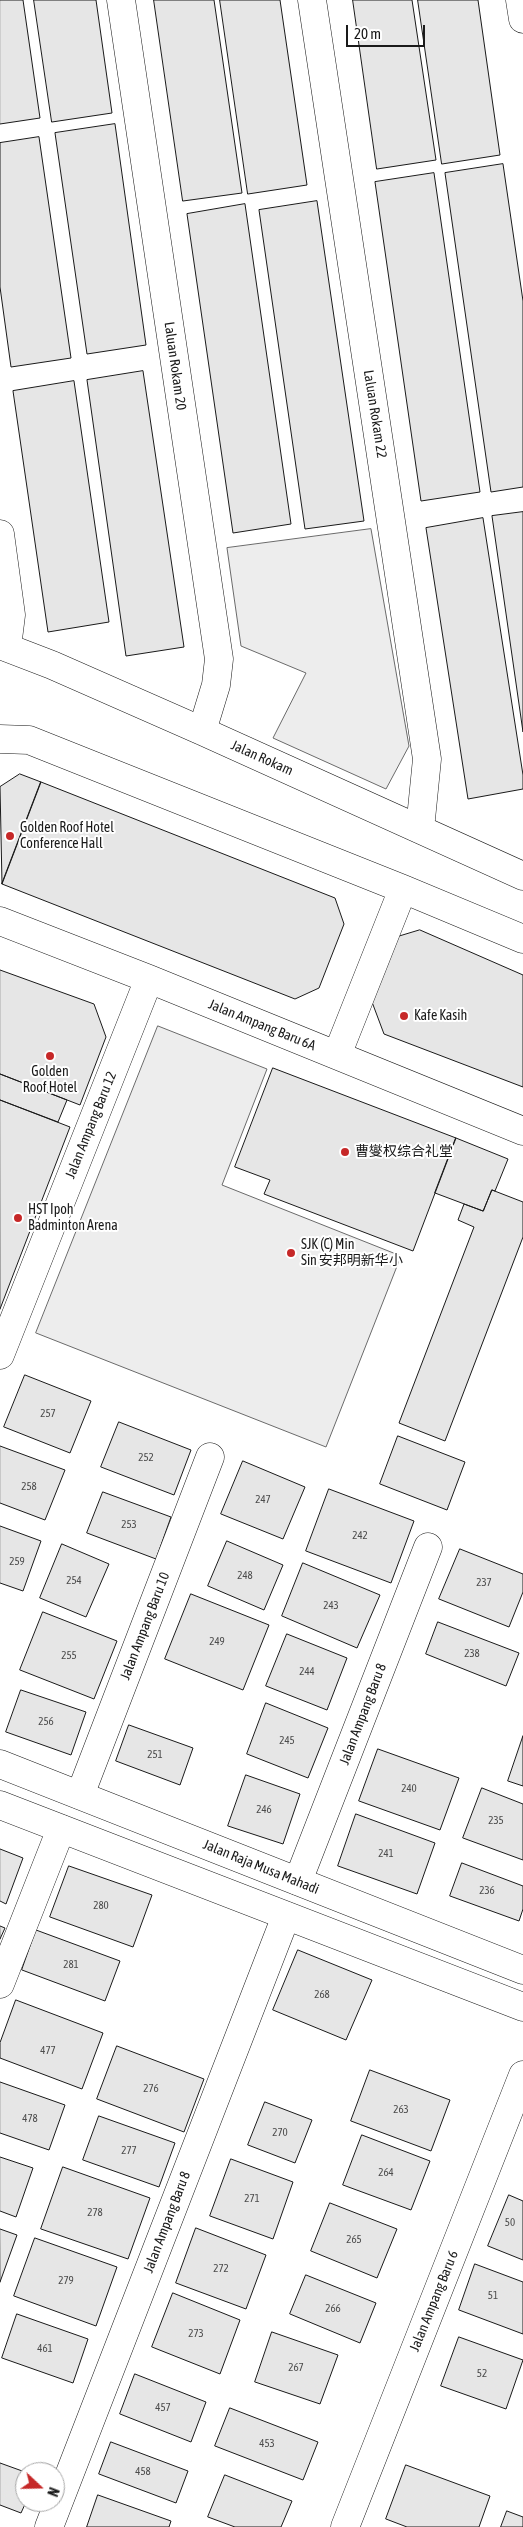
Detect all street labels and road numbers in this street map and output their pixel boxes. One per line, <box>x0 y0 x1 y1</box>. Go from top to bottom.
street label: Laluan Rokam 20 <box>160 321 190 411</box>
street label: Laluan Rokam 22 <box>360 369 390 459</box>
street label: Jalan Rokam <box>228 737 296 779</box>
street label: Jalan Ampang Baru 6A <box>206 996 318 1054</box>
street label: Jalan Ampang Baru 12 <box>62 1069 120 1181</box>
street label: Jalan Ampang Baru 10 <box>117 1570 173 1682</box>
street label: Jalan Ampang Baru 8 <box>336 1661 390 1767</box>
street label: Jalan Raja Musa Mahadi <box>201 1836 321 1898</box>
street label: Jalan Ampang Baru 8 <box>140 2169 194 2275</box>
street label: Jalan Ampang Baru 6 <box>406 2248 462 2354</box>

